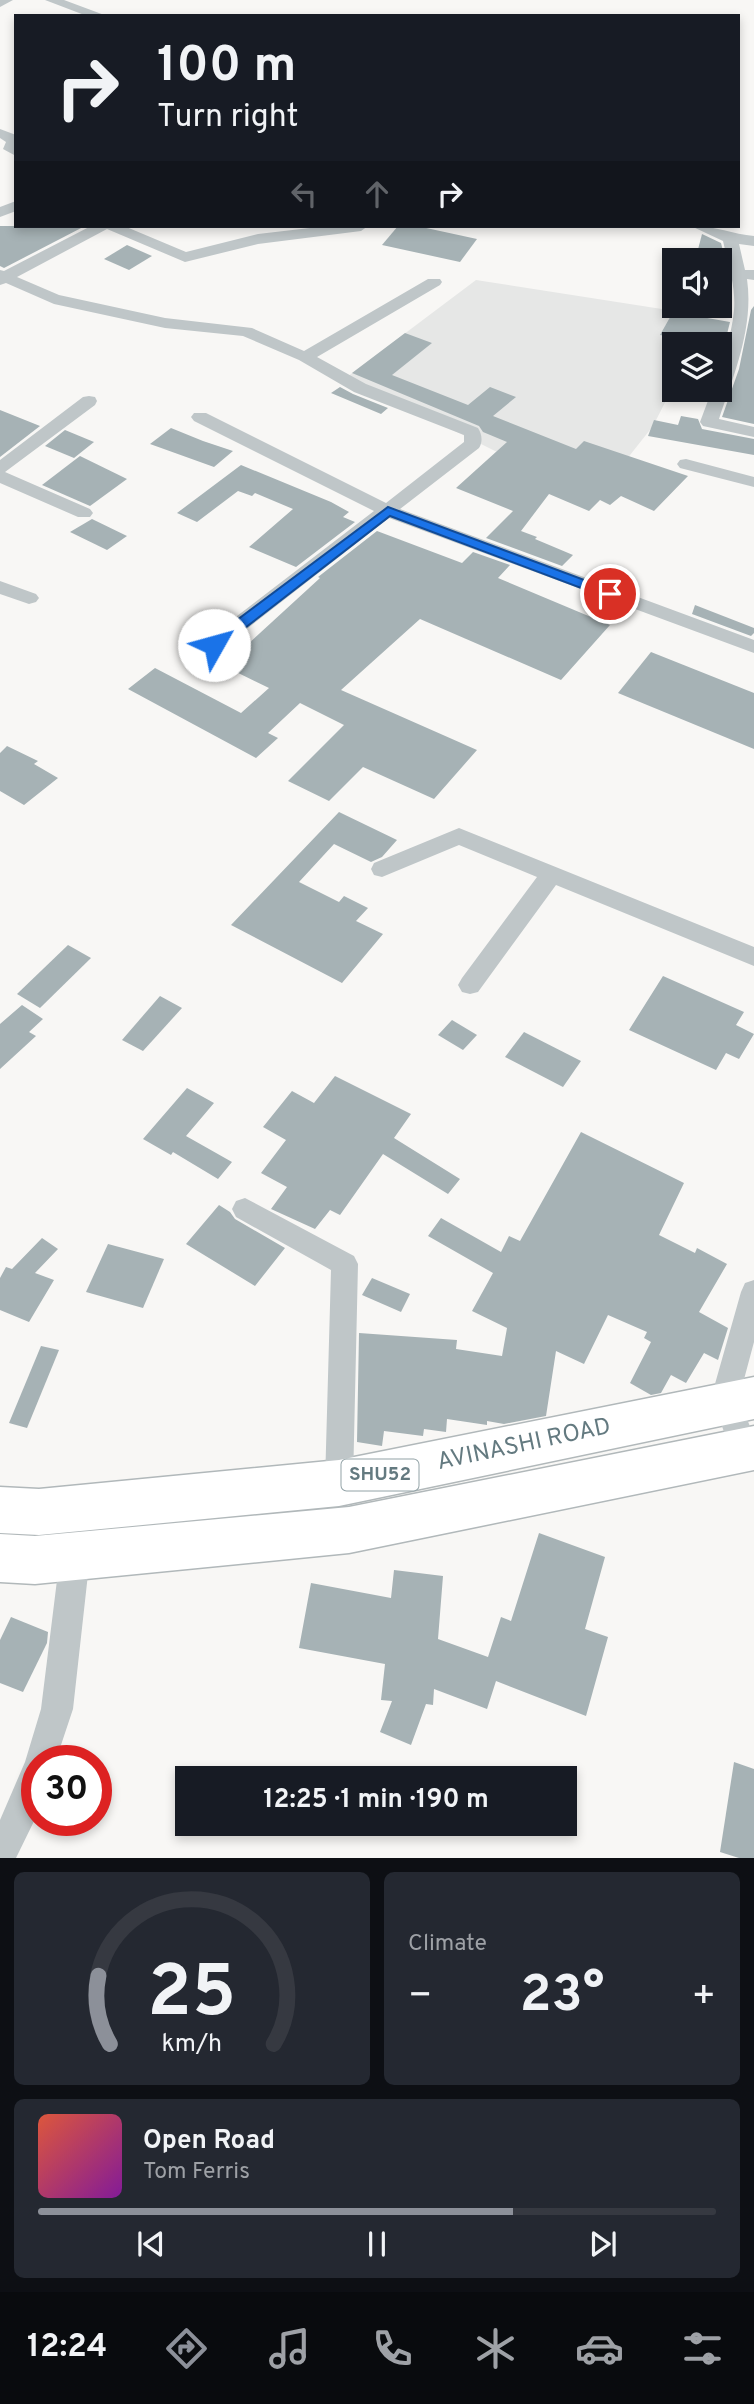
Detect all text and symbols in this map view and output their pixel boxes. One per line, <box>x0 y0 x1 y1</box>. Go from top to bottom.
text: 100 m <box>157 37 296 99</box>
icon: right <box>42 42 133 133</box>
text: Turn right <box>157 98 299 138</box>
icon: left <box>285 175 323 213</box>
icon: ahead <box>358 175 396 213</box>
icon: right <box>431 175 469 213</box>
map controls <box>662 248 732 402</box>
button: sound <box>662 248 732 318</box>
button: layers <box>662 332 732 402</box>
pin <box>580 564 640 624</box>
icon: arrive <box>591 575 629 613</box>
position arrow <box>177 608 251 682</box>
street label: AVINASHI ROAD <box>434 1412 614 1478</box>
road number: SHU52 <box>342 1460 418 1490</box>
speed limit sign: 30 <box>21 1745 112 1836</box>
text: 12:25 · 1 min · 190 m <box>263 1784 489 1817</box>
text: Climate <box>408 1930 487 1959</box>
text: 25 <box>148 1951 237 2043</box>
text: 23° <box>520 1964 604 2030</box>
text: − <box>408 1973 433 2022</box>
text: + <box>691 1973 716 2022</box>
text: km/h <box>162 2029 222 2061</box>
text: Open Road <box>143 2125 275 2158</box>
text: Tom Ferris <box>143 2158 250 2187</box>
icon: previous <box>132 2225 170 2263</box>
icon: pause <box>358 2225 396 2263</box>
icon: next <box>584 2225 622 2263</box>
icon: directions <box>162 2324 211 2373</box>
icon: music <box>265 2324 314 2373</box>
icon: phone <box>368 2324 417 2373</box>
icon: climate <box>471 2324 520 2373</box>
icon: car <box>575 2324 624 2373</box>
icon: filters <box>678 2324 727 2373</box>
text: 12:24 <box>27 2328 107 2368</box>

